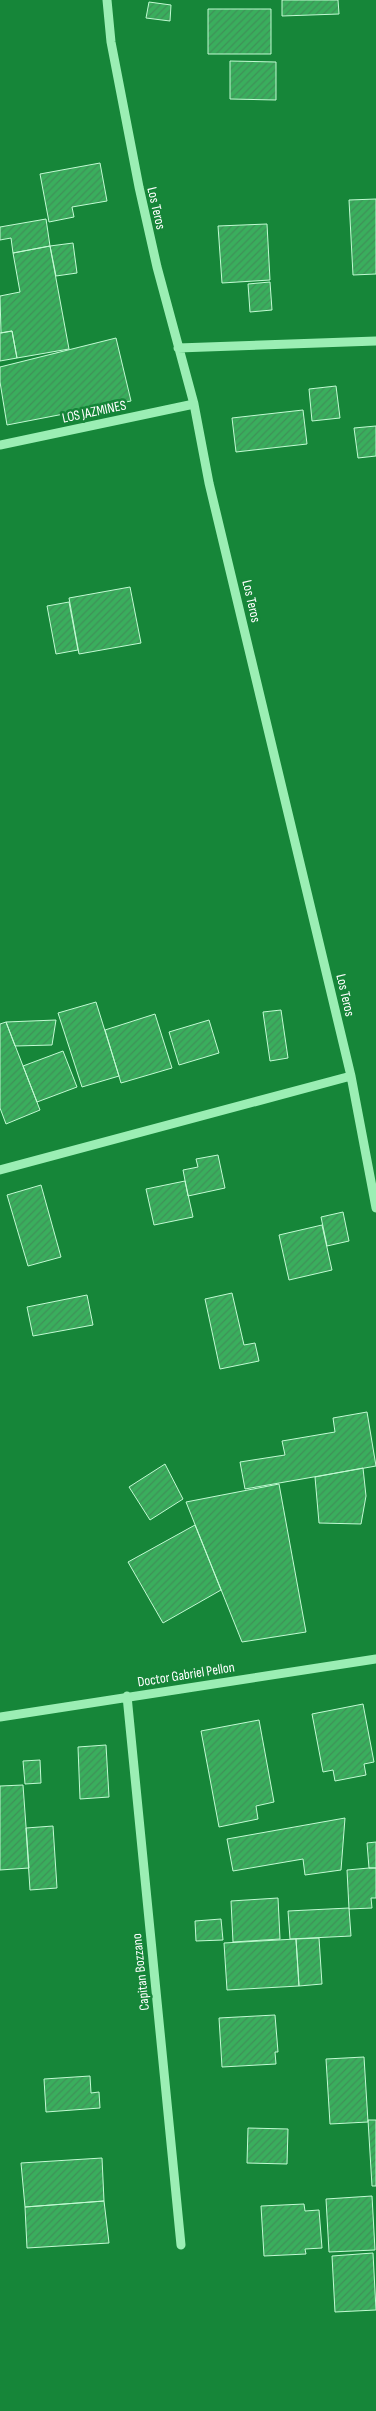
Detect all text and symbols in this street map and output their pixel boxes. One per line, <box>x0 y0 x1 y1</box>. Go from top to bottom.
street label: Los Teros <box>143 185 170 231</box>
street label: LOS JAZMINES <box>61 396 128 427</box>
street label: Los Teros <box>238 578 265 624</box>
street label: Los Teros <box>332 972 359 1018</box>
street label: Doctor Gabriel Pellon <box>136 1658 236 1691</box>
street label: Capitan Bozzano <box>128 1932 153 2011</box>

